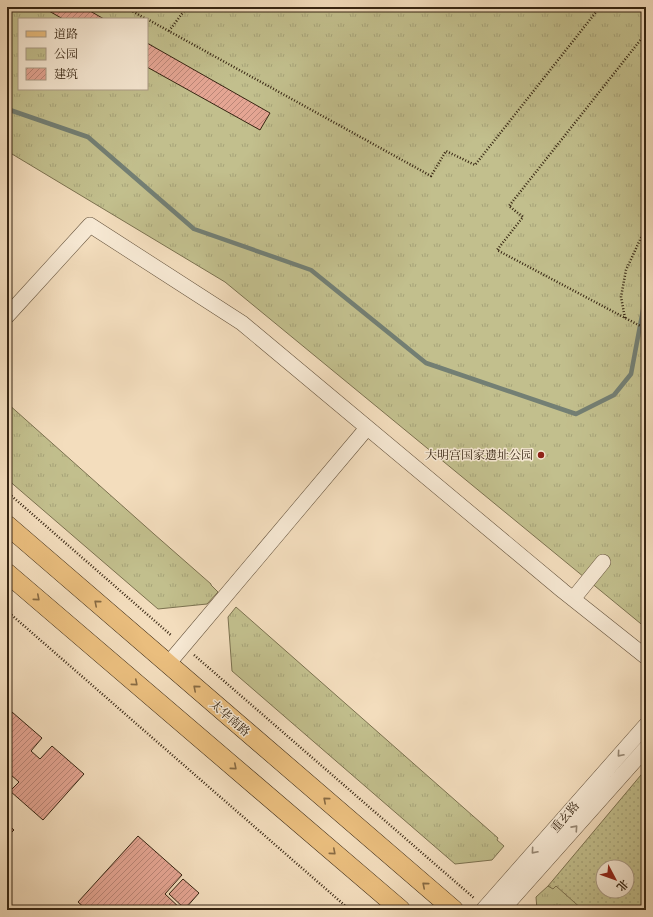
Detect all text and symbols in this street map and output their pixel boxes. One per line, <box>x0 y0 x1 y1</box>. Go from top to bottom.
legend <box>18 18 148 90</box>
text: 道路 <box>54 27 78 42</box>
text: 公园 <box>54 47 78 62</box>
text: 建筑 <box>54 67 78 82</box>
place label: 大明宫国家遗址公园 <box>425 448 533 463</box>
marker: 大明宫国家遗址公园 <box>536 450 546 460</box>
one-way arrow <box>32 594 39 601</box>
one-way arrow <box>95 600 102 607</box>
one-way arrow <box>131 678 138 685</box>
one-way arrow <box>193 685 200 692</box>
street label: 太华南路 <box>207 697 253 740</box>
one-way arrow <box>618 749 625 757</box>
one-way arrow <box>230 763 237 770</box>
one-way arrow <box>323 797 331 804</box>
street label: 重玄路 <box>548 799 583 836</box>
one-way arrow <box>570 826 577 833</box>
one-way arrow <box>328 847 336 854</box>
one-way arrow <box>532 847 539 854</box>
north arrow <box>595 859 635 899</box>
text: 北 <box>613 876 631 894</box>
one-way arrow <box>422 882 429 889</box>

